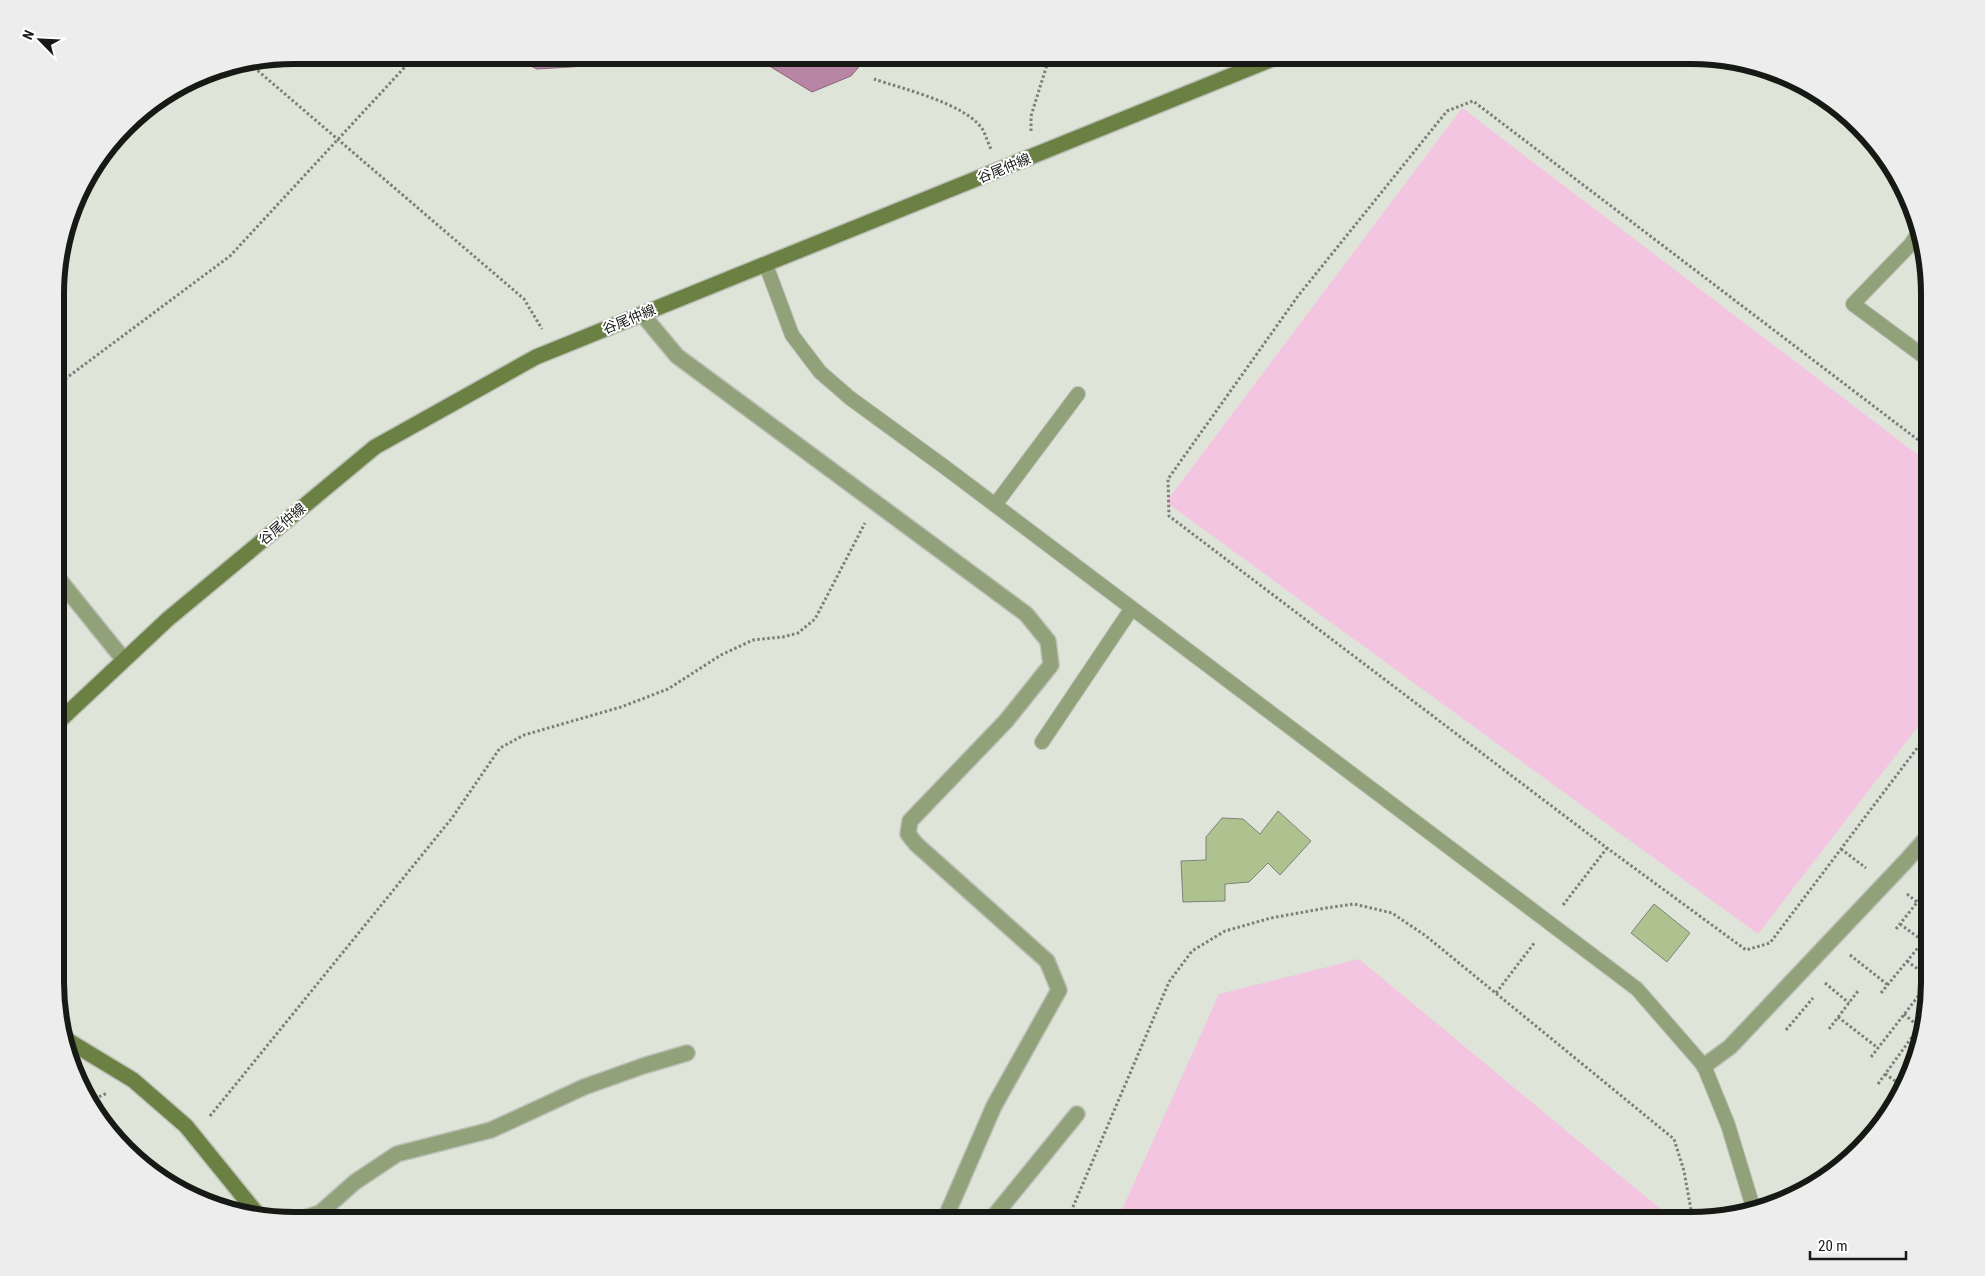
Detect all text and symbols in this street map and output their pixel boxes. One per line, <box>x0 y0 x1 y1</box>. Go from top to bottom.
north arrow <box>15 15 65 65</box>
text: N <box>19 28 37 42</box>
street label: 谷尾仲線 <box>975 150 1033 186</box>
street label: 谷尾仲線 <box>600 301 658 337</box>
street label: 谷尾仲線 <box>255 500 309 548</box>
scale bar <box>1810 1228 1906 1260</box>
text: 20 m <box>1818 1237 1848 1255</box>

